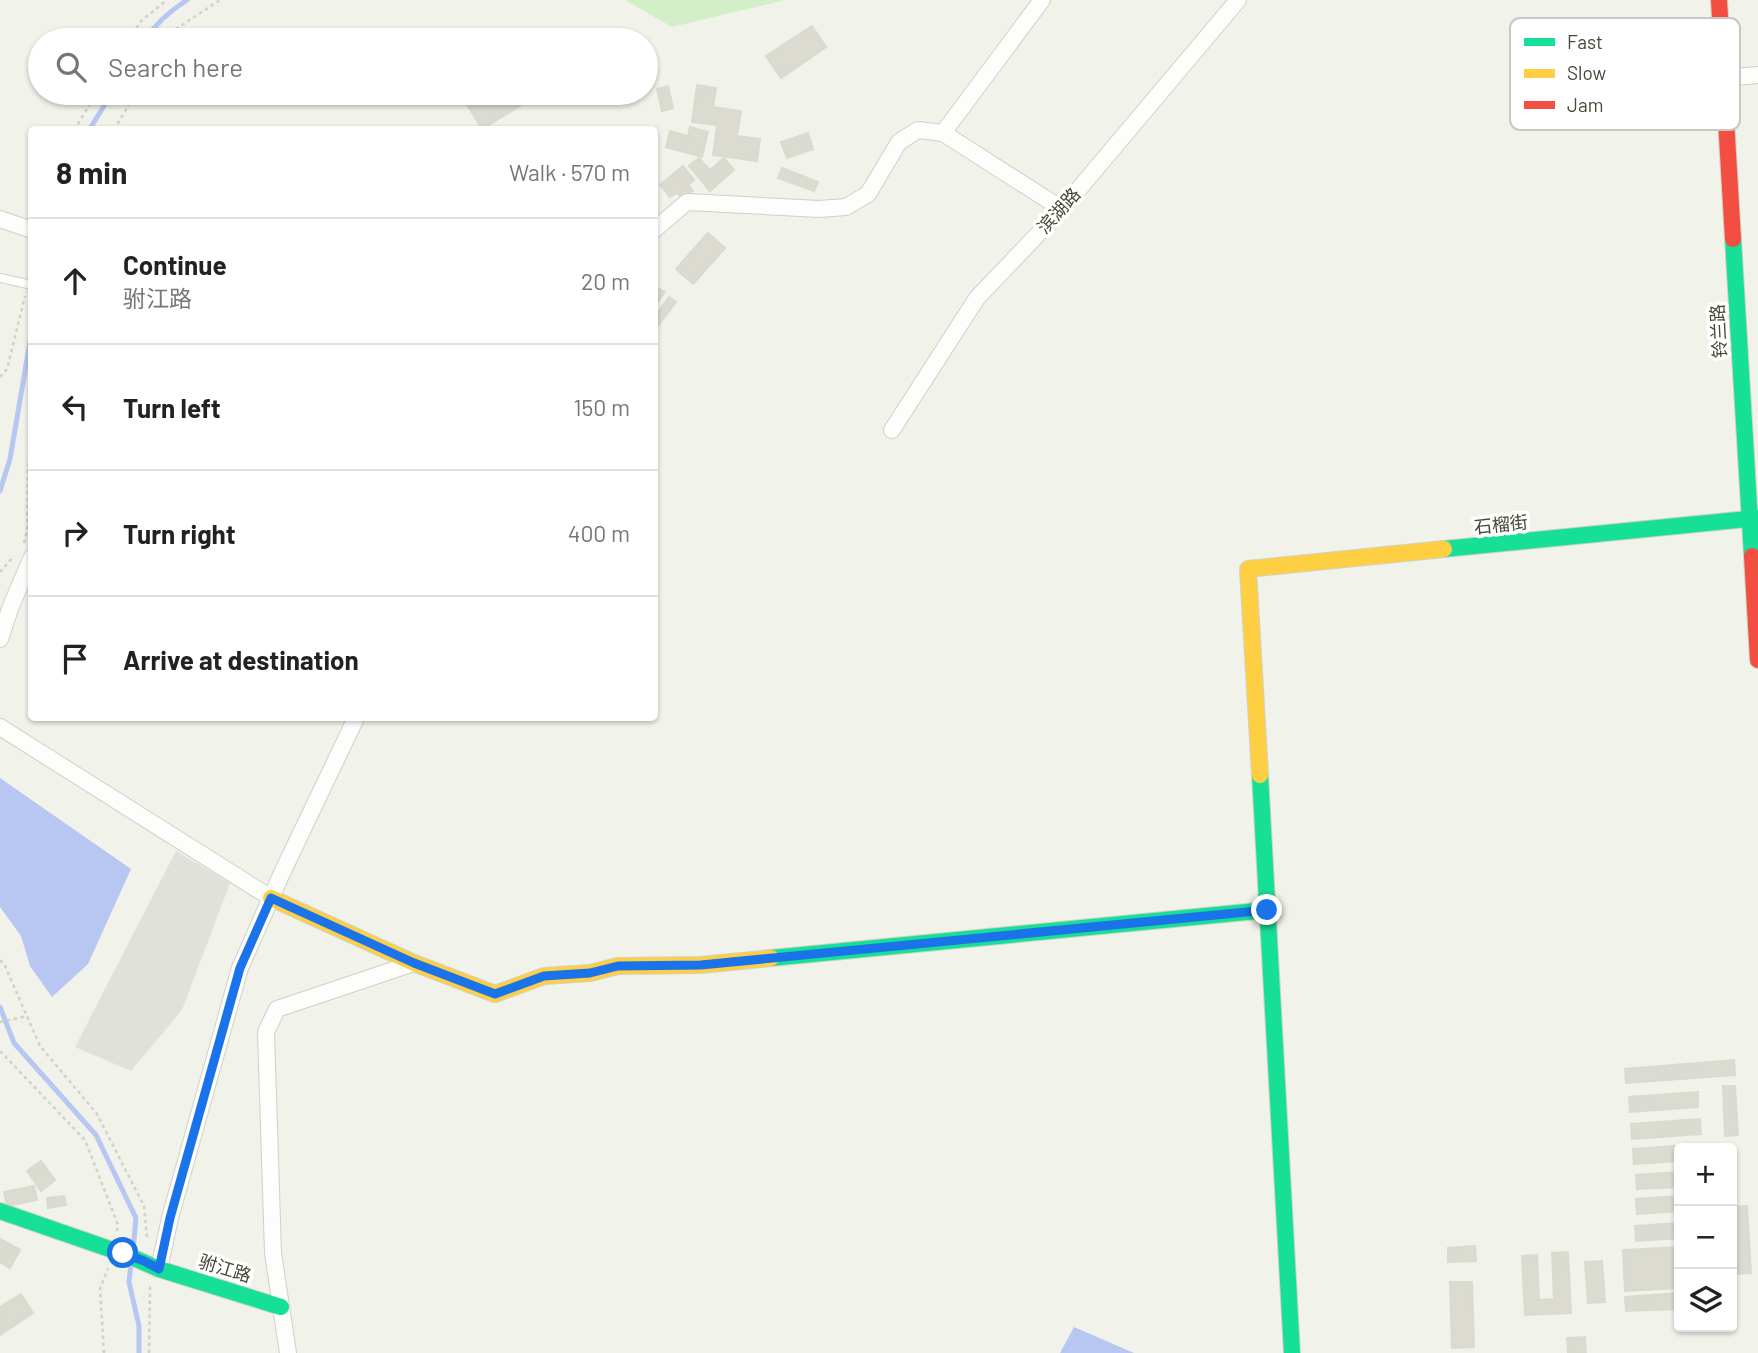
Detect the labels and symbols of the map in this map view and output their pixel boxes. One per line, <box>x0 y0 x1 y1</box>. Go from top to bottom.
legend <box>1510 18 1740 130</box>
text: Fast <box>1567 30 1603 53</box>
text: Slow <box>1567 61 1606 84</box>
text: Jam <box>1567 93 1603 116</box>
street label: 滨湖路 <box>1032 183 1084 238</box>
street label: 铃兰路 <box>1706 304 1730 359</box>
street label: 石榴街 <box>1473 510 1529 538</box>
route end <box>1251 894 1282 925</box>
route start <box>107 1237 138 1268</box>
street label: 驸江路 <box>196 1250 254 1286</box>

